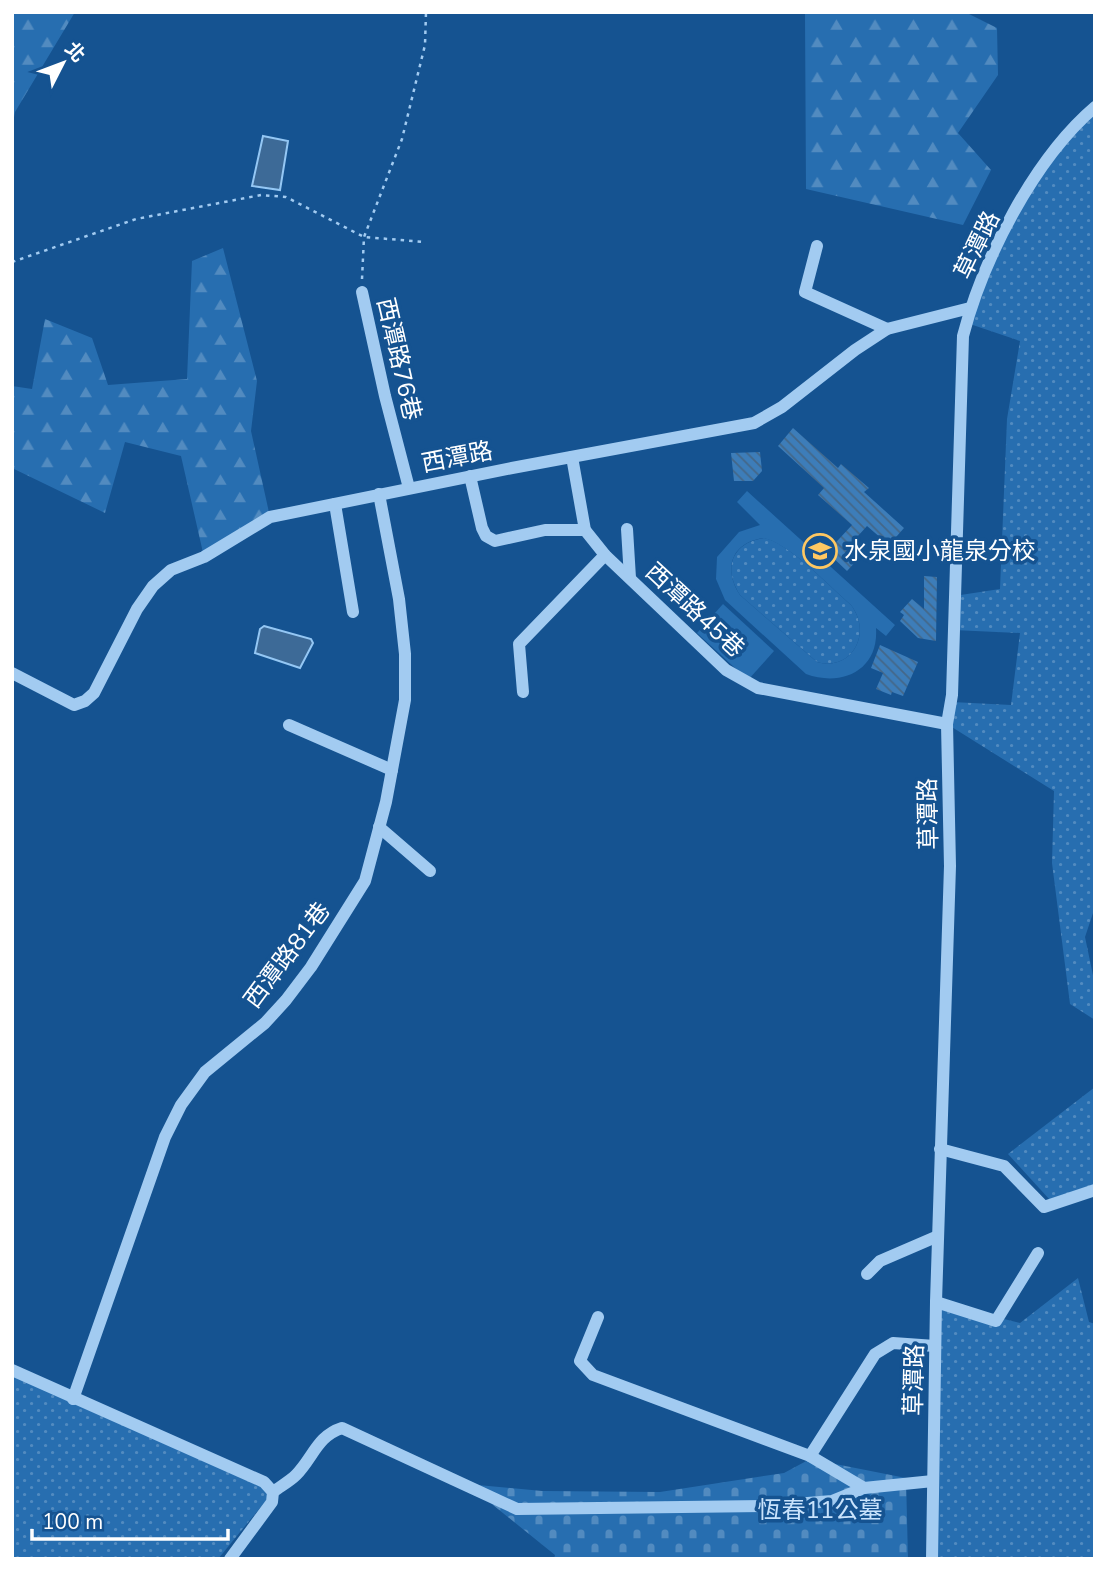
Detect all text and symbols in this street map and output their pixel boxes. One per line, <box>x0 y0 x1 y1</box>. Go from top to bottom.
north arrow <box>28 28 98 98</box>
text: 北 <box>59 37 91 68</box>
street label: 草潭路 <box>947 206 1007 284</box>
street label: 西潭路76巷 <box>369 295 429 423</box>
street label: 西潭路 <box>419 434 495 480</box>
school or university icon: 水泉國小龍泉分校 <box>801 532 839 570</box>
place label: 水泉國小龍泉分校 <box>844 535 1036 567</box>
street label: 西潭路45巷 <box>638 556 752 664</box>
street label: 草潭路 <box>911 778 945 850</box>
street label: 西潭路81巷 <box>237 896 337 1014</box>
street label: 草潭路 <box>897 1344 931 1416</box>
park label: 恆春11公墓 <box>758 1494 882 1526</box>
scale bar <box>32 1498 228 1542</box>
text: 100 m <box>42 1508 103 1536</box>

